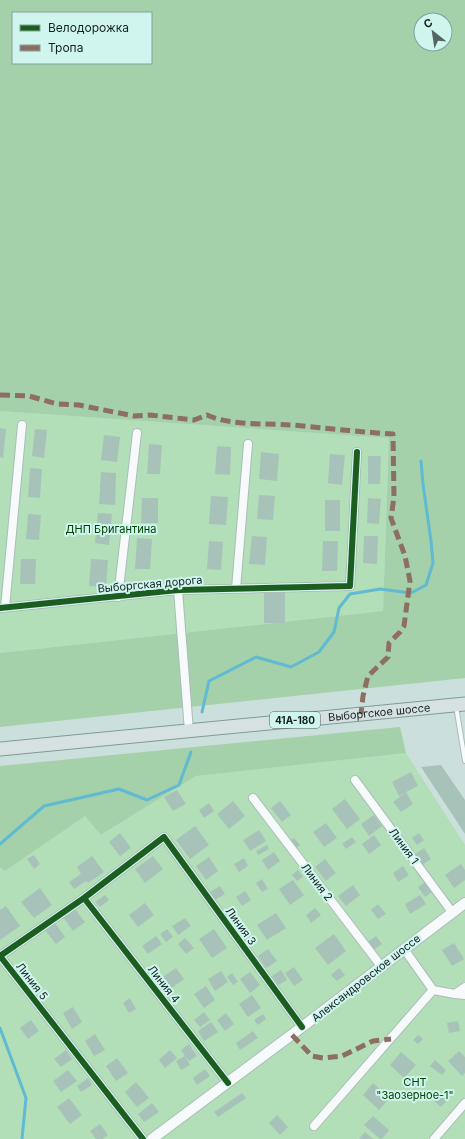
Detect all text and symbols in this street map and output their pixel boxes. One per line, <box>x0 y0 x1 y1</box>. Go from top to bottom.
legend <box>12 12 152 64</box>
north arrow <box>413 12 453 52</box>
text: С <box>421 15 435 31</box>
text: Велодорожка <box>48 20 129 35</box>
text: Тропа <box>48 40 83 55</box>
park label: ДНП Бригантина <box>66 522 156 536</box>
street label: Выборгская дорога <box>97 572 203 596</box>
street label: Выборгское шоссе <box>327 700 431 724</box>
road number: 41А-180 <box>270 712 320 728</box>
street label: Линия 1 <box>386 825 422 867</box>
street label: Линия 2 <box>298 860 336 904</box>
street label: Линия 3 <box>222 904 260 948</box>
street label: Александровское шоссе <box>309 931 423 1025</box>
street label: Линия 5 <box>13 960 51 1003</box>
street label: Линия 4 <box>145 962 183 1006</box>
park label: СНТ "Заозерное-1" <box>376 1075 454 1102</box>

